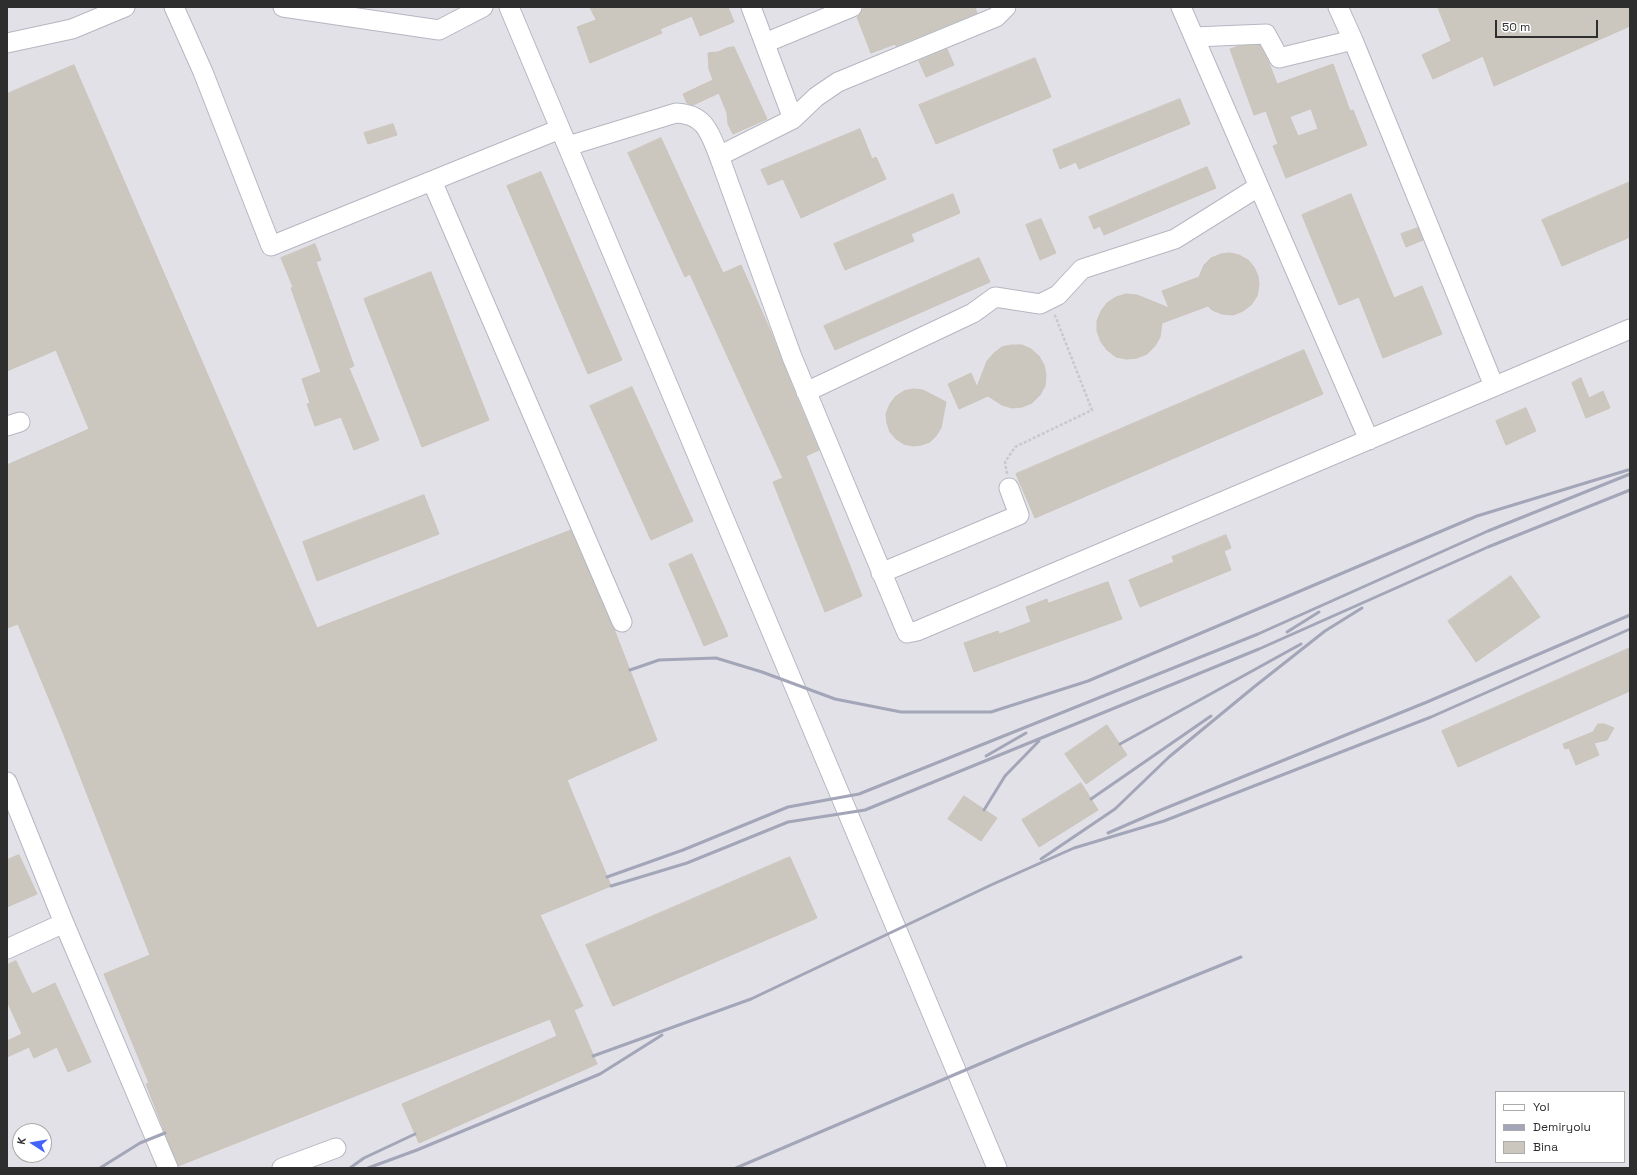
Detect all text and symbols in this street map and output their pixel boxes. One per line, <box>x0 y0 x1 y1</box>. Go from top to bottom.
scale bar <box>1497 12 1600 38</box>
text: 50 m <box>1502 19 1530 35</box>
legend <box>1495 1091 1625 1163</box>
text: Yol <box>1533 1099 1550 1115</box>
text: Demiryolu <box>1533 1119 1591 1135</box>
north arrow <box>12 1123 52 1163</box>
text: K <box>14 1136 29 1146</box>
text: Bina <box>1533 1139 1558 1155</box>

